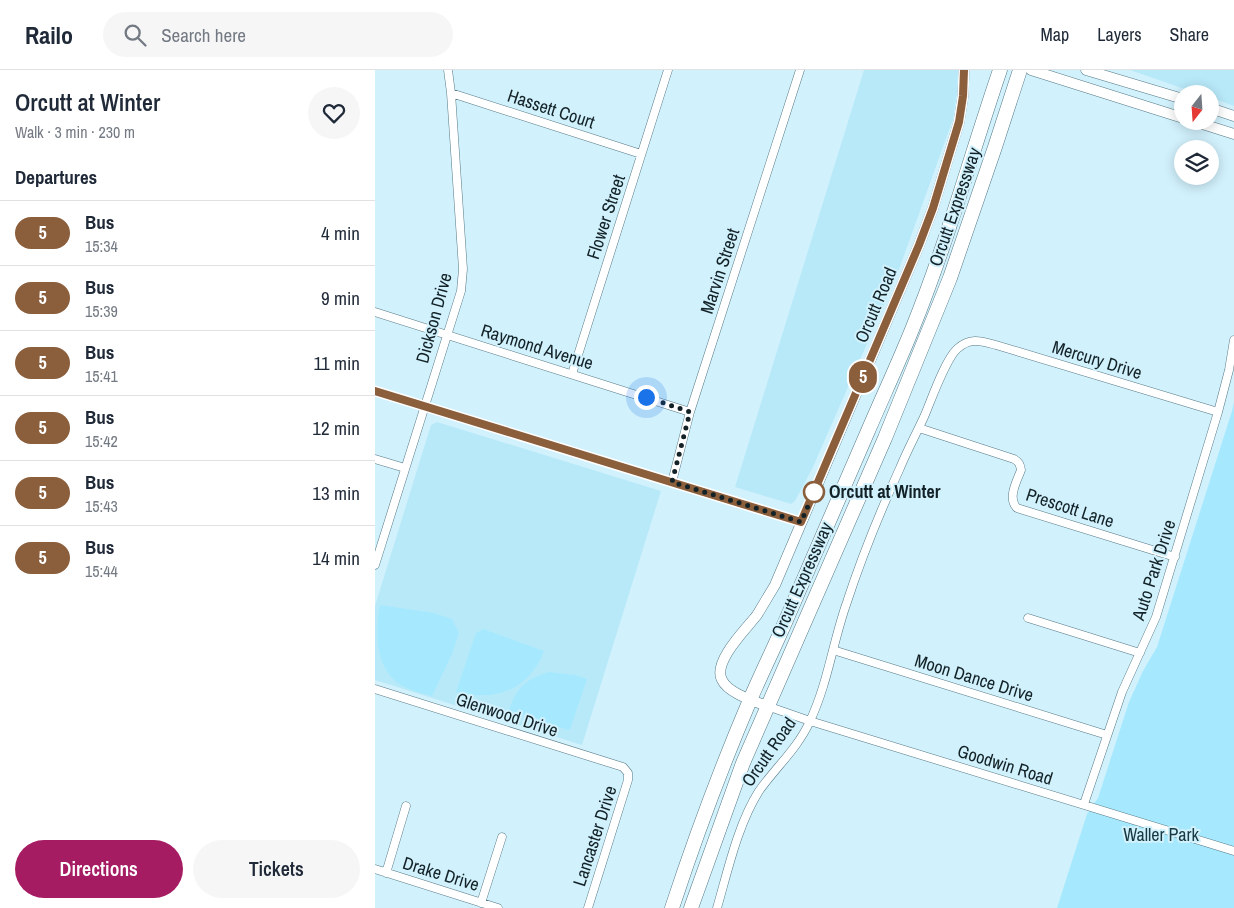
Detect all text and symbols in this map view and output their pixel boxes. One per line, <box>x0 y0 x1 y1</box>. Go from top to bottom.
search box <box>103 12 453 57</box>
text: Railo <box>25 19 73 51</box>
icon: search <box>121 21 149 49</box>
text: Search here <box>161 22 246 48</box>
text: Map <box>1041 22 1069 47</box>
text: Layers <box>1097 22 1142 47</box>
text: Share <box>1170 22 1209 47</box>
street label: Hassett Court <box>504 83 598 134</box>
north arrow <box>1174 85 1219 130</box>
map controls <box>1174 85 1219 185</box>
text: Orcutt at Winter <box>15 86 160 118</box>
button: heart <box>308 87 360 139</box>
text: Walk · 3 min · 230 m <box>15 121 135 143</box>
button: layers <box>1174 140 1219 185</box>
street label: Orcutt Expressway <box>923 144 987 269</box>
text: Departures <box>15 164 97 190</box>
street label: Flower Street <box>580 171 631 262</box>
text: Bus <box>85 209 114 235</box>
text: 5 <box>38 220 47 245</box>
text: 4 min <box>321 220 360 246</box>
street label: Marvin Street <box>694 225 745 317</box>
text: 15:34 <box>85 235 118 257</box>
street label: Orcutt Road <box>848 263 903 346</box>
street label: Dickson Drive <box>409 270 458 366</box>
text: Bus <box>85 274 114 300</box>
text: 5 <box>38 285 47 310</box>
text: 9 min <box>321 285 360 311</box>
text: 15:39 <box>85 300 118 322</box>
street label: Raymond Avenue <box>478 318 596 375</box>
street label: Mercury Drive <box>1049 334 1145 385</box>
text: Bus <box>85 339 114 365</box>
text: 5 <box>38 350 47 375</box>
text: 11 min <box>314 350 360 376</box>
line badge: 5 <box>847 361 879 393</box>
text: 5 <box>859 364 867 389</box>
text: 15:41 <box>85 365 118 387</box>
your location <box>634 385 659 410</box>
text: Bus <box>85 404 114 430</box>
text: 5 <box>38 415 47 440</box>
text: 12 min <box>312 415 360 441</box>
text: 15:42 <box>85 430 118 452</box>
text: Bus <box>85 469 114 495</box>
place label: Orcutt at Winter <box>829 479 941 504</box>
text: 5 <box>38 480 47 505</box>
text: 13 min <box>312 480 360 506</box>
marker: Orcutt at Winter <box>803 481 825 503</box>
street label: Prescott Lane <box>1023 482 1117 533</box>
text: 15:43 <box>85 495 118 517</box>
street label: Auto Park Drive <box>1125 516 1182 624</box>
street label: Orcutt Expressway <box>765 518 838 641</box>
text: Bus <box>85 534 114 560</box>
text: 5 <box>38 545 47 570</box>
text: 14 min <box>312 545 360 571</box>
text: 15:44 <box>85 560 118 582</box>
street label: Moon Dance Drive <box>912 648 1037 707</box>
street label: Glenwood Drive <box>453 686 561 743</box>
street label: Orcutt Road <box>736 712 802 791</box>
street label: Goodwin Road <box>954 738 1056 791</box>
street label: Lancaster Drive <box>567 782 623 889</box>
park label: Waller Park <box>1123 822 1199 847</box>
button: Directions <box>15 840 183 898</box>
button: Tickets <box>193 840 360 898</box>
street label: Drake Drive <box>400 850 482 897</box>

